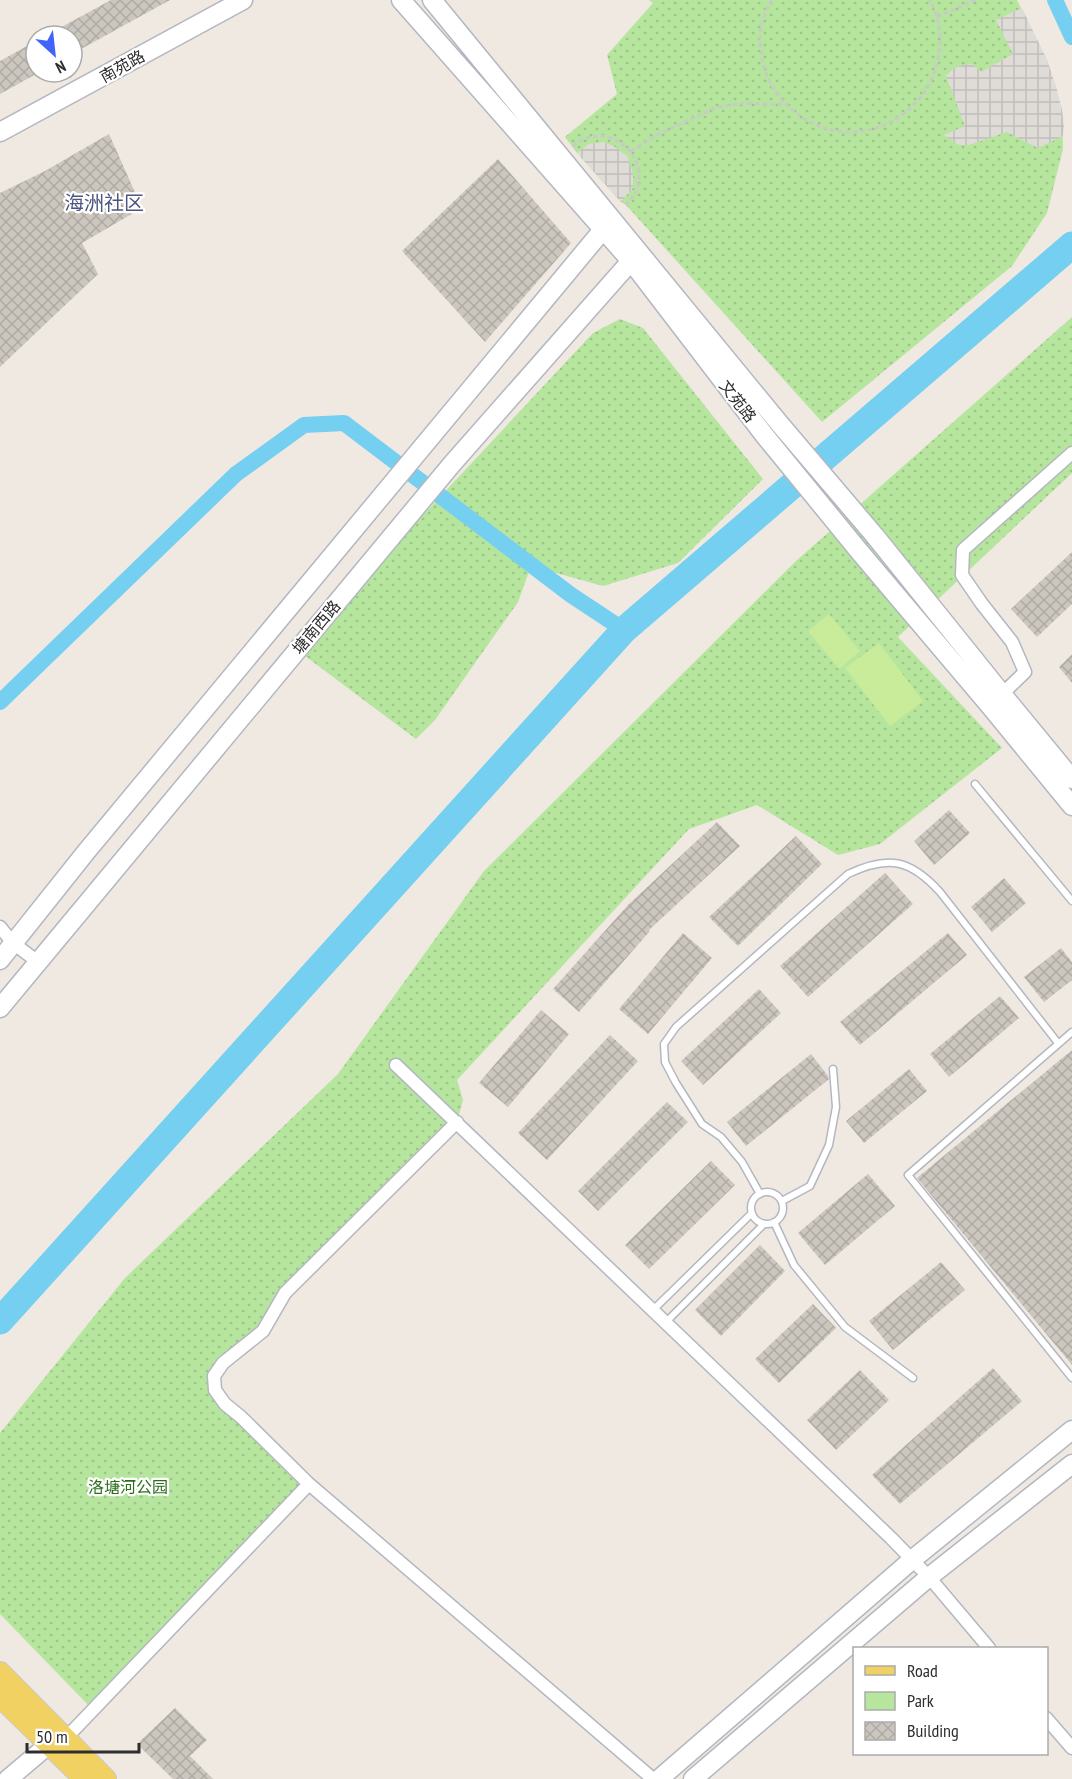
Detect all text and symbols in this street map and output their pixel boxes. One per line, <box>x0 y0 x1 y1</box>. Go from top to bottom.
north arrow <box>24 24 84 84</box>
street label: 南苑路 <box>96 46 148 86</box>
text: N <box>52 56 69 78</box>
district label: 海洲社区 <box>64 190 144 216</box>
street label: 文苑路 <box>715 376 761 426</box>
street label: 塘南西路 <box>288 596 344 658</box>
park label: 洛塘河公园 <box>88 1477 168 1497</box>
legend <box>853 1647 1048 1755</box>
text: Road <box>907 1659 938 1682</box>
text: Park <box>907 1689 934 1712</box>
scale bar <box>27 1716 140 1754</box>
text: Building <box>907 1719 959 1742</box>
text: 50 m <box>36 1725 68 1748</box>

